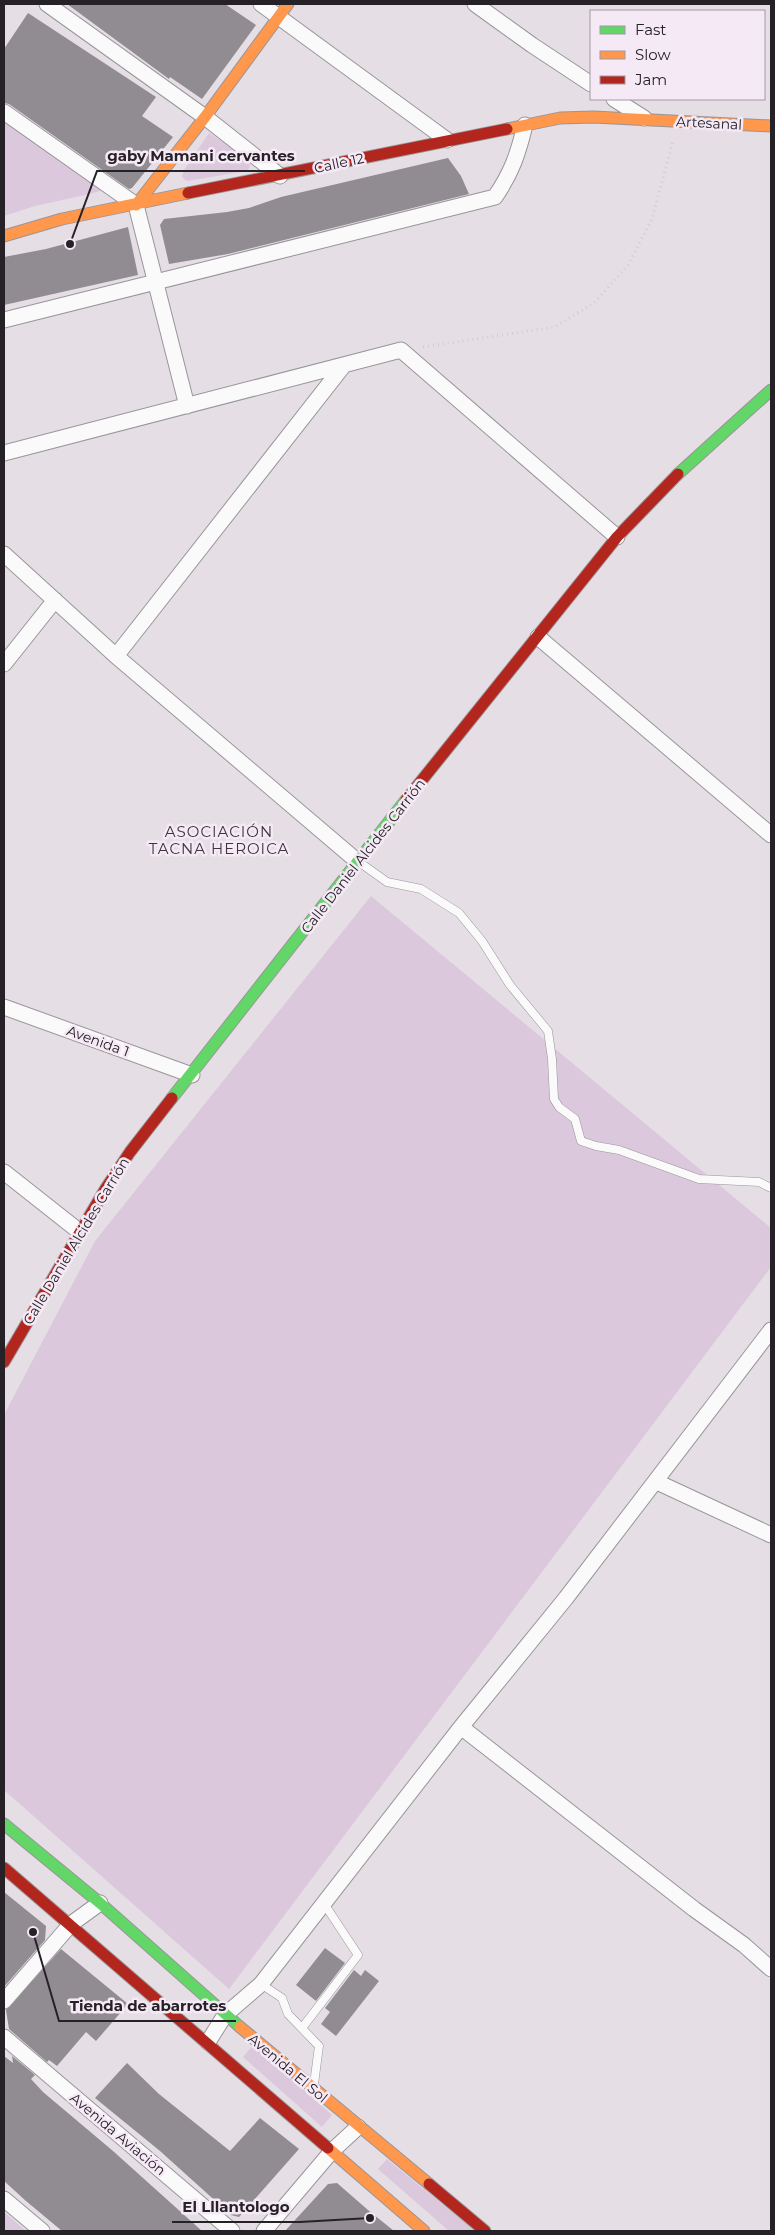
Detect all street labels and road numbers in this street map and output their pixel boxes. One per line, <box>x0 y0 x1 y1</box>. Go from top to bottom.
street label: Artesanal <box>675 112 743 134</box>
street label: Calle 12 <box>312 149 366 177</box>
street label: Calle Daniel Alcides Carrión <box>297 775 429 937</box>
street label: Avenida 1 <box>64 1021 132 1061</box>
street label: Calle Daniel Alcides Carrión <box>19 1154 133 1328</box>
street label: Avenida El Sol <box>245 2030 331 2106</box>
street label: Avenida Aviación <box>67 2089 169 2179</box>

